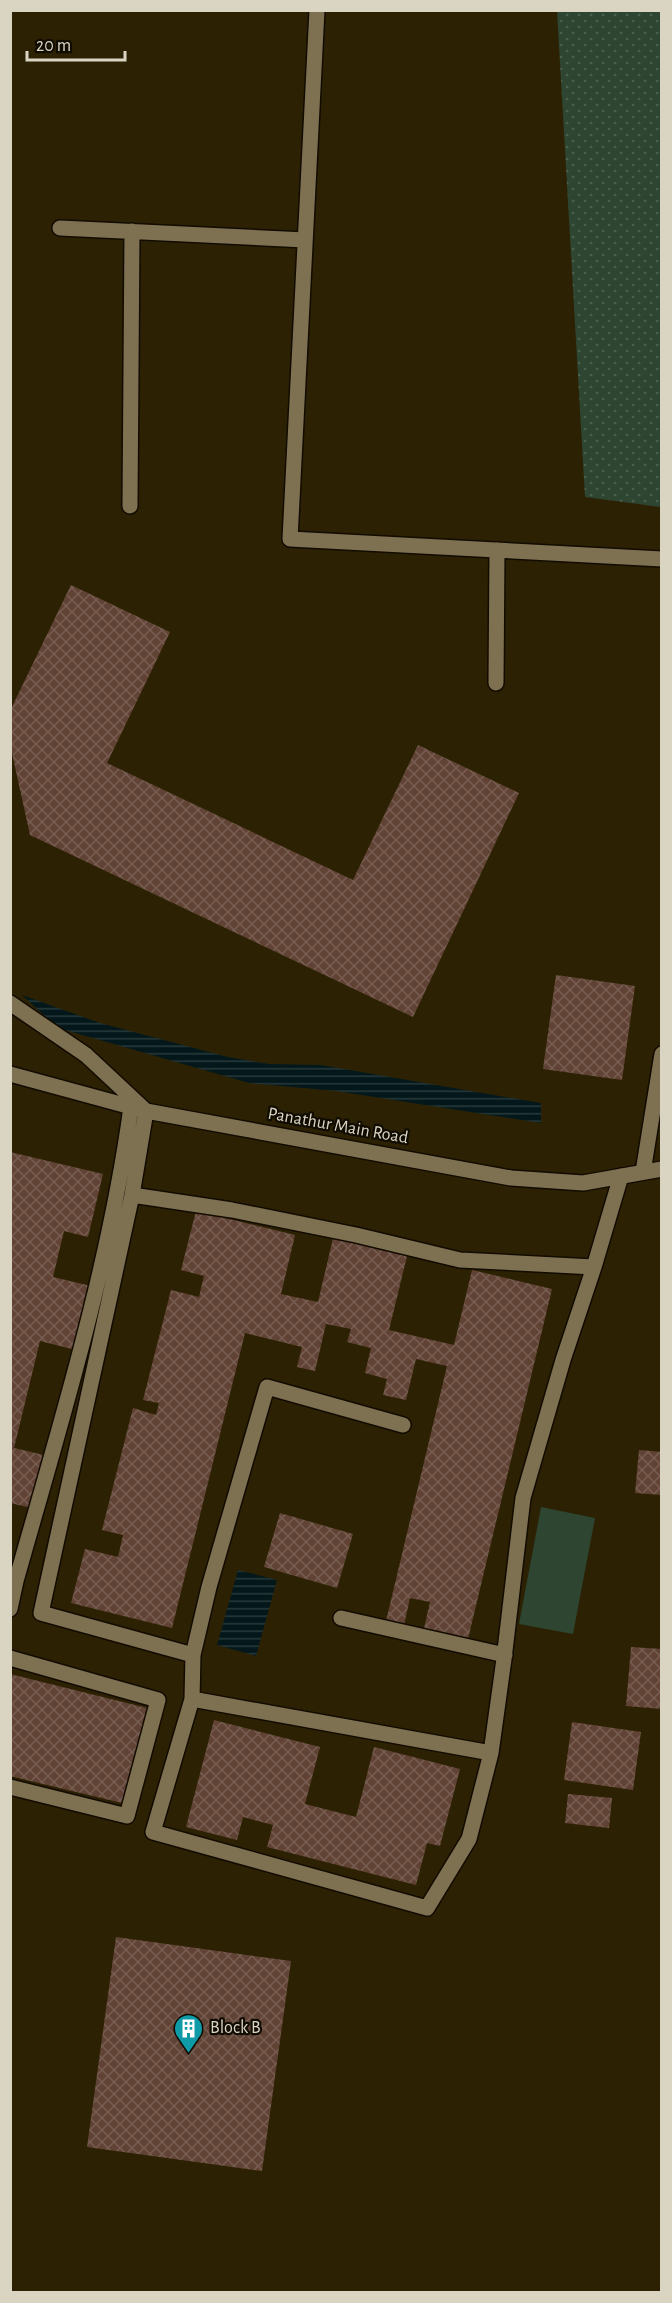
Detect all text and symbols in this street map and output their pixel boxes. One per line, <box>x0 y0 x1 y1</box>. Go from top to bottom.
scale bar <box>27 24 124 62</box>
text: 20 m <box>36 37 71 55</box>
street label: Panathur Main Road <box>266 1105 410 1147</box>
building icon: Block B <box>173 2012 205 2054</box>
place label: Block B <box>210 2019 261 2037</box>

